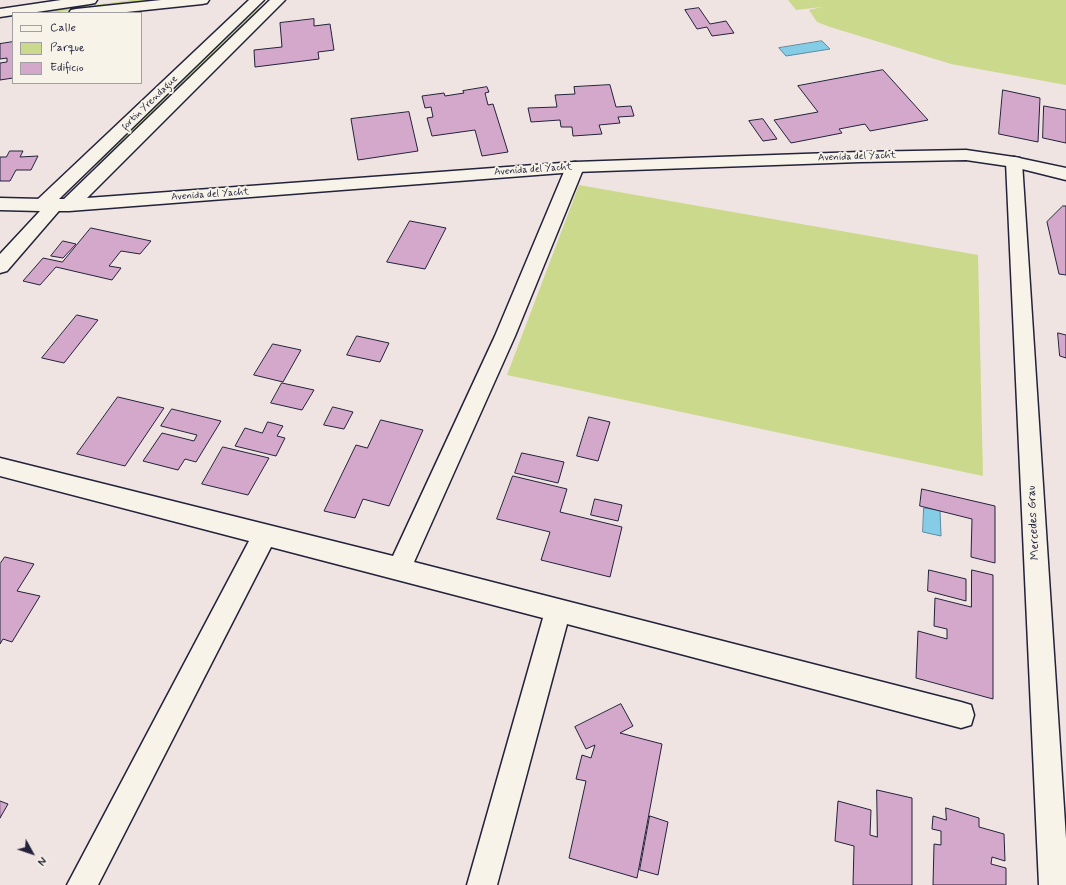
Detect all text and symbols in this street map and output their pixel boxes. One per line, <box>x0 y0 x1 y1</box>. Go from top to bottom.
legend <box>12 12 142 84</box>
text: Calle <box>50 20 76 36</box>
text: Parque <box>50 40 85 56</box>
text: Edificio <box>50 60 84 76</box>
street label: fortin Yrendague <box>120 73 180 133</box>
street label: Avenida del Yacht <box>818 150 896 164</box>
street label: Avenida del Yacht <box>494 161 572 179</box>
street label: Avenida del Yacht <box>171 186 249 204</box>
street label: Mercedes Grau <box>1025 485 1043 561</box>
north arrow <box>12 833 52 873</box>
text: N <box>33 853 49 868</box>

